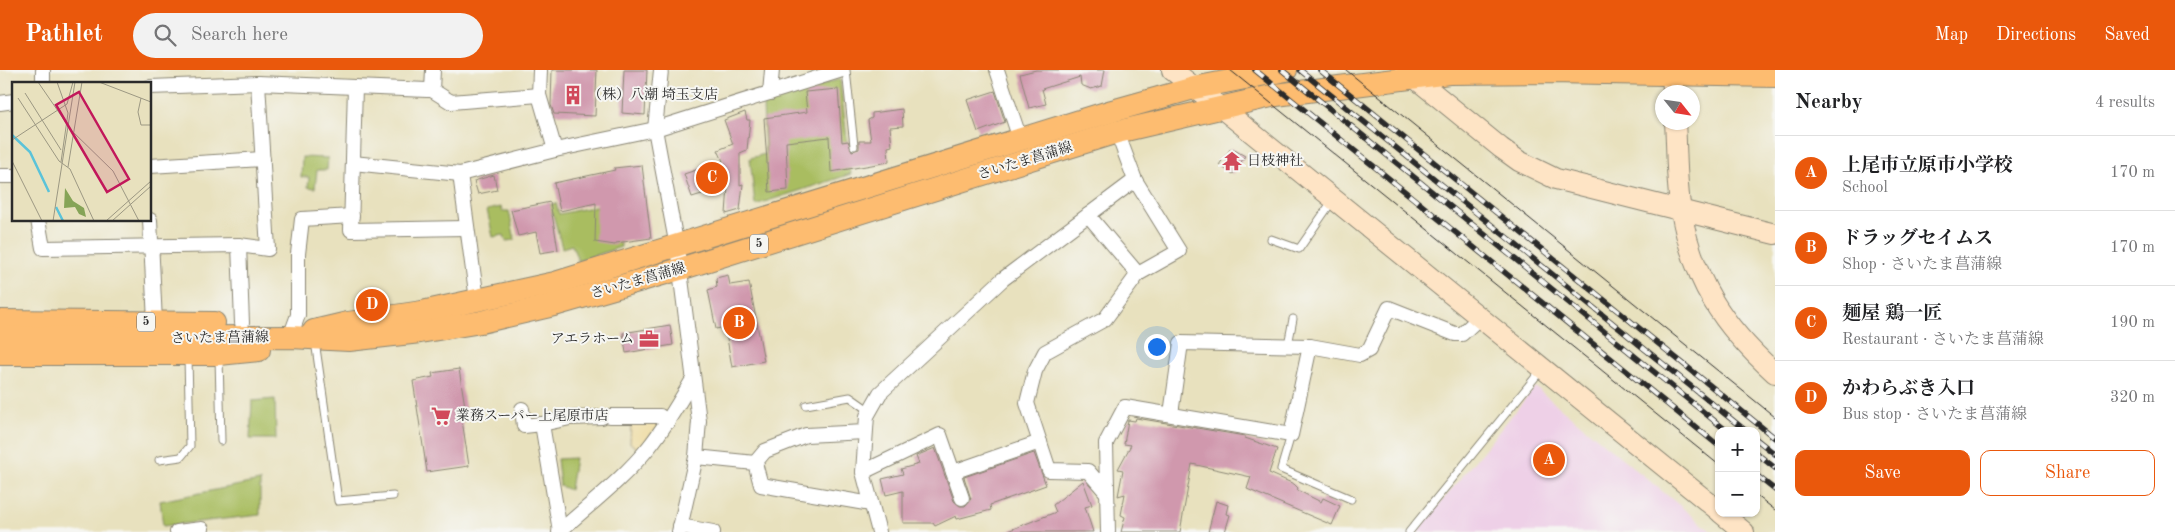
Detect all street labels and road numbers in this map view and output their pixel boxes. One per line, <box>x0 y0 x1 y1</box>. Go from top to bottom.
street label: さいたま菖蒲線 <box>976 139 1074 182</box>
road number: 5 <box>750 234 768 253</box>
street label: さいたま菖蒲線 <box>589 260 687 301</box>
road number: 5 <box>137 312 155 332</box>
street label: さいたま菖蒲線 <box>171 329 269 346</box>

